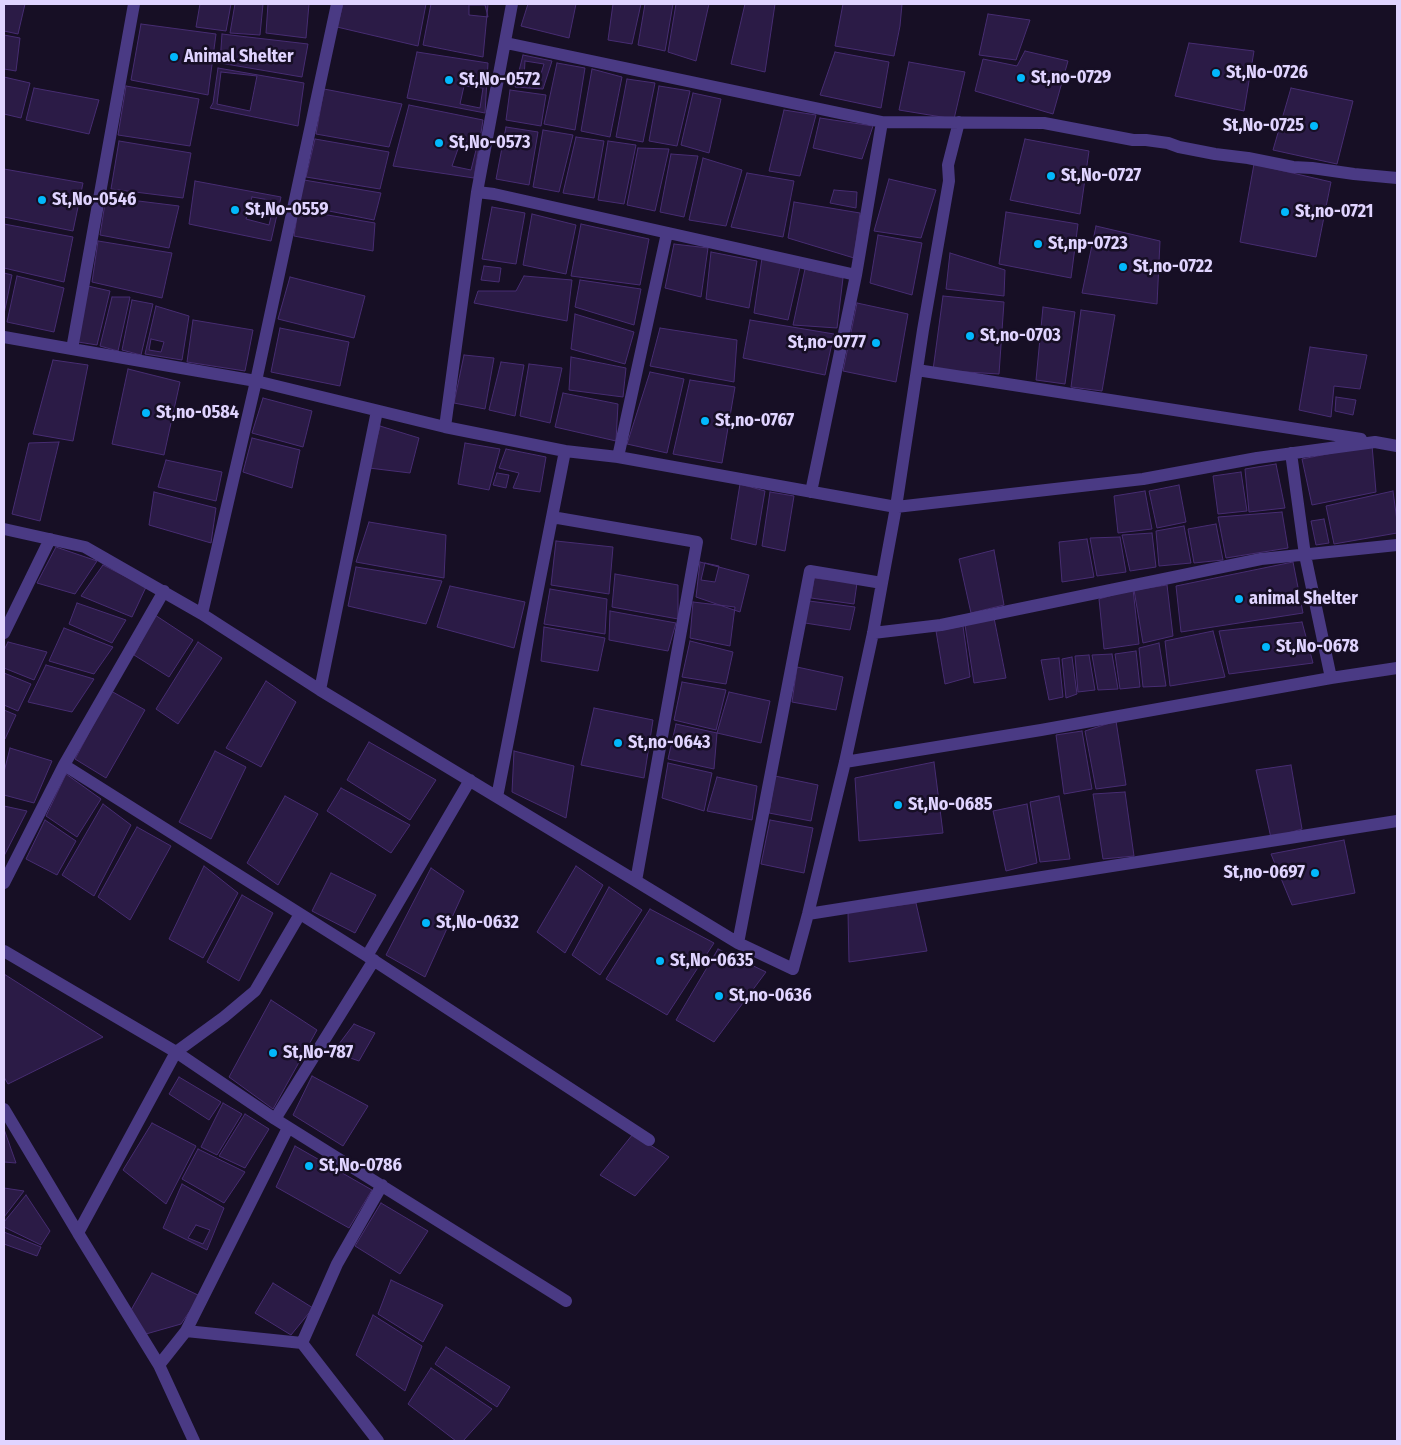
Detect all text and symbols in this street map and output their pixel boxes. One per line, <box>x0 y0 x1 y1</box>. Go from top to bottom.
place label: Animal Shelter <box>184 46 294 68</box>
marker: Animal Shelter <box>168 51 180 63</box>
place label: St,No-0726 <box>1226 62 1308 84</box>
place label: St,no-0729 <box>1031 67 1111 89</box>
marker: St,No-0726 <box>1210 67 1222 79</box>
place label: St,No-0572 <box>459 69 540 91</box>
marker: St,no-0729 <box>1015 72 1027 84</box>
marker: St,No-0572 <box>443 74 455 86</box>
place label: St,No-0725 <box>1223 115 1304 137</box>
marker: St,No-0725 <box>1308 120 1320 132</box>
place label: St,No-0573 <box>449 132 530 154</box>
marker: St,No-0573 <box>433 137 445 149</box>
place label: St,No-0727 <box>1061 165 1141 187</box>
marker: St,No-0727 <box>1045 170 1057 182</box>
place label: St,No-0546 <box>52 189 136 211</box>
marker: St,No-0546 <box>36 194 48 206</box>
place label: St,No-0559 <box>245 199 328 221</box>
place label: St,no-0721 <box>1295 201 1373 223</box>
marker: St,No-0559 <box>229 204 241 216</box>
marker: St,no-0721 <box>1279 206 1291 218</box>
place label: St,np-0723 <box>1048 233 1128 255</box>
marker: St,np-0723 <box>1032 238 1044 250</box>
place label: St,no-0722 <box>1133 256 1212 278</box>
marker: St,no-0722 <box>1117 261 1129 273</box>
place label: St,no-0703 <box>980 325 1061 347</box>
marker: St,no-0703 <box>964 330 976 342</box>
place label: St,no-0777 <box>788 332 866 354</box>
marker: St,no-0777 <box>870 337 882 349</box>
place label: St,no-0584 <box>156 402 239 424</box>
marker: St,no-0584 <box>140 407 152 419</box>
place label: St,no-0767 <box>715 410 794 432</box>
marker: St,no-0767 <box>699 415 711 427</box>
place label: animal Shelter <box>1249 588 1358 610</box>
marker: animal Shelter <box>1233 593 1245 605</box>
place label: St,No-0678 <box>1276 636 1359 658</box>
marker: St,No-0678 <box>1260 641 1272 653</box>
place label: St,no-0643 <box>628 732 710 754</box>
marker: St,no-0643 <box>612 737 624 749</box>
place label: St,No-0685 <box>908 794 993 816</box>
marker: St,No-0685 <box>892 799 904 811</box>
place label: St,no-0697 <box>1224 862 1305 884</box>
marker: St,no-0697 <box>1309 867 1321 879</box>
place label: St,No-0632 <box>436 912 519 934</box>
marker: St,No-0632 <box>420 917 432 929</box>
place label: St,No-0635 <box>670 950 753 972</box>
marker: St,No-0635 <box>654 955 666 967</box>
place label: St,no-0636 <box>729 985 812 1007</box>
marker: St,no-0636 <box>713 990 725 1002</box>
place label: St,No-787 <box>283 1042 353 1064</box>
marker: St,No-787 <box>267 1047 279 1059</box>
place label: St,No-0786 <box>319 1155 402 1177</box>
marker: St,No-0786 <box>303 1160 315 1172</box>

